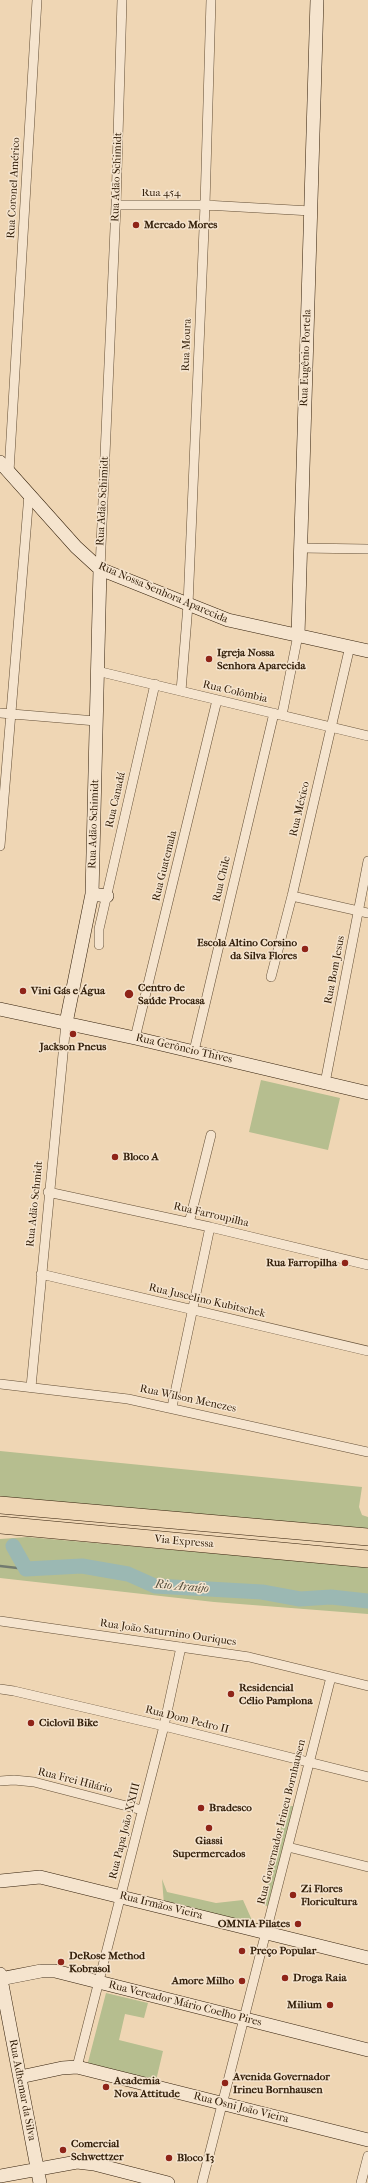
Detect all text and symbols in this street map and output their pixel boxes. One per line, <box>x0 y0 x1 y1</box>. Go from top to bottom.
street label: Rua Adão Schimidt <box>109 132 125 222</box>
street label: Rua Coronel Américo <box>5 137 23 239</box>
street label: Rua 454 <box>142 186 180 200</box>
place label: Mercado Mores <box>144 218 217 232</box>
marker: Mercado Mores <box>131 220 141 230</box>
street label: Rua Eugênio Portela <box>298 309 314 407</box>
street label: Rua Moura <box>179 318 195 372</box>
street label: Rua Adão Schimidt <box>94 456 112 546</box>
street label: Rua Nossa Senhora Aparecida <box>96 560 230 626</box>
place label: Igreja Nossa Senhora Aparecida <box>217 646 306 672</box>
marker: Igreja Nossa Senhora Aparecida <box>204 654 214 664</box>
street label: Rua Colômbia <box>201 678 269 706</box>
street label: Rua Canadá <box>103 771 129 829</box>
street label: Rua Adão Schimidt <box>86 779 102 869</box>
street label: Rua México <box>287 780 313 838</box>
street label: Rua Guatemala <box>150 829 180 903</box>
street label: Rua Chile <box>210 855 234 903</box>
street label: Rua Bom Jesus <box>322 935 348 1005</box>
place label: Escola Altino Corsino da Silva Flores <box>197 936 297 962</box>
marker: Escola Altino Corsino da Silva Flores <box>300 944 310 954</box>
place label: Centro de Saúde Procasa <box>138 981 205 1007</box>
place label: Vini Gás e Água <box>31 984 105 998</box>
marker: Vini Gás e Água <box>18 986 28 996</box>
marker: Centro de Saúde Procasa <box>123 988 135 1000</box>
marker: Jackson Pneus <box>68 1029 78 1039</box>
street label: Rua Gerôncio Thives <box>134 1031 234 1067</box>
place label: Jackson Pneus <box>40 1040 106 1054</box>
place label: Bloco A <box>123 1150 159 1164</box>
marker: Bloco A <box>110 1152 120 1162</box>
street label: Rua Adão Schmidt <box>24 1160 46 1248</box>
street label: Rua Farroupilha <box>172 1200 250 1230</box>
place label: Rua Farropilha <box>266 1256 337 1270</box>
marker: Rua Farropilha <box>340 1258 350 1268</box>
street label: Rua Juscelino Kubitschek <box>147 1281 267 1321</box>
street label: Rua Wilson Menezes <box>139 1382 237 1416</box>
street label: Via Expressa <box>154 1533 214 1551</box>
water label: Rio Araújo <box>154 1577 210 1597</box>
street label: Rua João Saturnino Ouriques <box>99 1617 237 1649</box>
place label: Residencial Célio Pamplona <box>239 1681 313 1707</box>
marker: Residencial Célio Pamplona <box>226 1689 236 1699</box>
street label: Rua Dom Pedro II <box>144 1703 230 1737</box>
place label: Ciclovil Bike <box>39 1716 98 1730</box>
marker: Ciclovil Bike <box>26 1718 36 1728</box>
street label: Rua Governador Irineu Bornhausen <box>255 1738 309 1906</box>
street label: Rua Frei Hilário <box>36 1765 114 1797</box>
street label: Rua Papa João XXIII <box>107 1781 143 1881</box>
place label: Bradesco <box>209 1801 252 1815</box>
marker: Bradesco <box>196 1803 206 1813</box>
marker: Giassi Supermercados <box>204 1823 214 1833</box>
place label: Giassi Supermercados <box>173 1834 245 1860</box>
place label: Zi Flores Floricultura <box>301 1882 357 1908</box>
street label: Rua Irmãos Vieira <box>118 1889 204 1923</box>
marker: Zi Flores Floricultura <box>288 1890 298 1900</box>
place label: OMNIA Pilates <box>218 1917 290 1931</box>
marker: OMNIA Pilates <box>293 1919 303 1929</box>
place label: Preço Popular <box>250 1944 316 1958</box>
marker: Preço Popular <box>237 1946 247 1956</box>
place label: DeRose Method Kobrasol <box>69 1949 145 1975</box>
marker: DeRose Method Kobrasol <box>56 1957 66 1967</box>
place label: Droga Raia <box>293 1971 346 1985</box>
marker: Droga Raia <box>280 1973 290 1983</box>
place label: Amore Milho <box>172 1974 234 1988</box>
marker: Amore Milho <box>237 1976 247 1986</box>
street label: Rua Vereador Mário Coelho Pires <box>107 1979 263 2029</box>
place label: Milium <box>287 1998 322 2012</box>
marker: Milium <box>325 2000 335 2010</box>
street label: Rua Adhemar da Silva <box>6 2038 38 2142</box>
place label: Avenida Governador Irineu Bornhausen <box>233 2070 330 2096</box>
place label: Academia Nova Attitude <box>114 2074 180 2100</box>
marker: Avenida Governador Irineu Bornhausen <box>220 2078 230 2088</box>
marker: Academia Nova Attitude <box>101 2082 111 2092</box>
street label: Rua Osni João Vieira <box>192 2090 290 2126</box>
place label: Comercial Schwettzer <box>71 2137 124 2163</box>
marker: Comercial Schwettzer <box>58 2145 68 2155</box>
place label: Bloco I3 <box>177 2151 214 2165</box>
marker: Bloco I3 <box>164 2153 174 2163</box>

